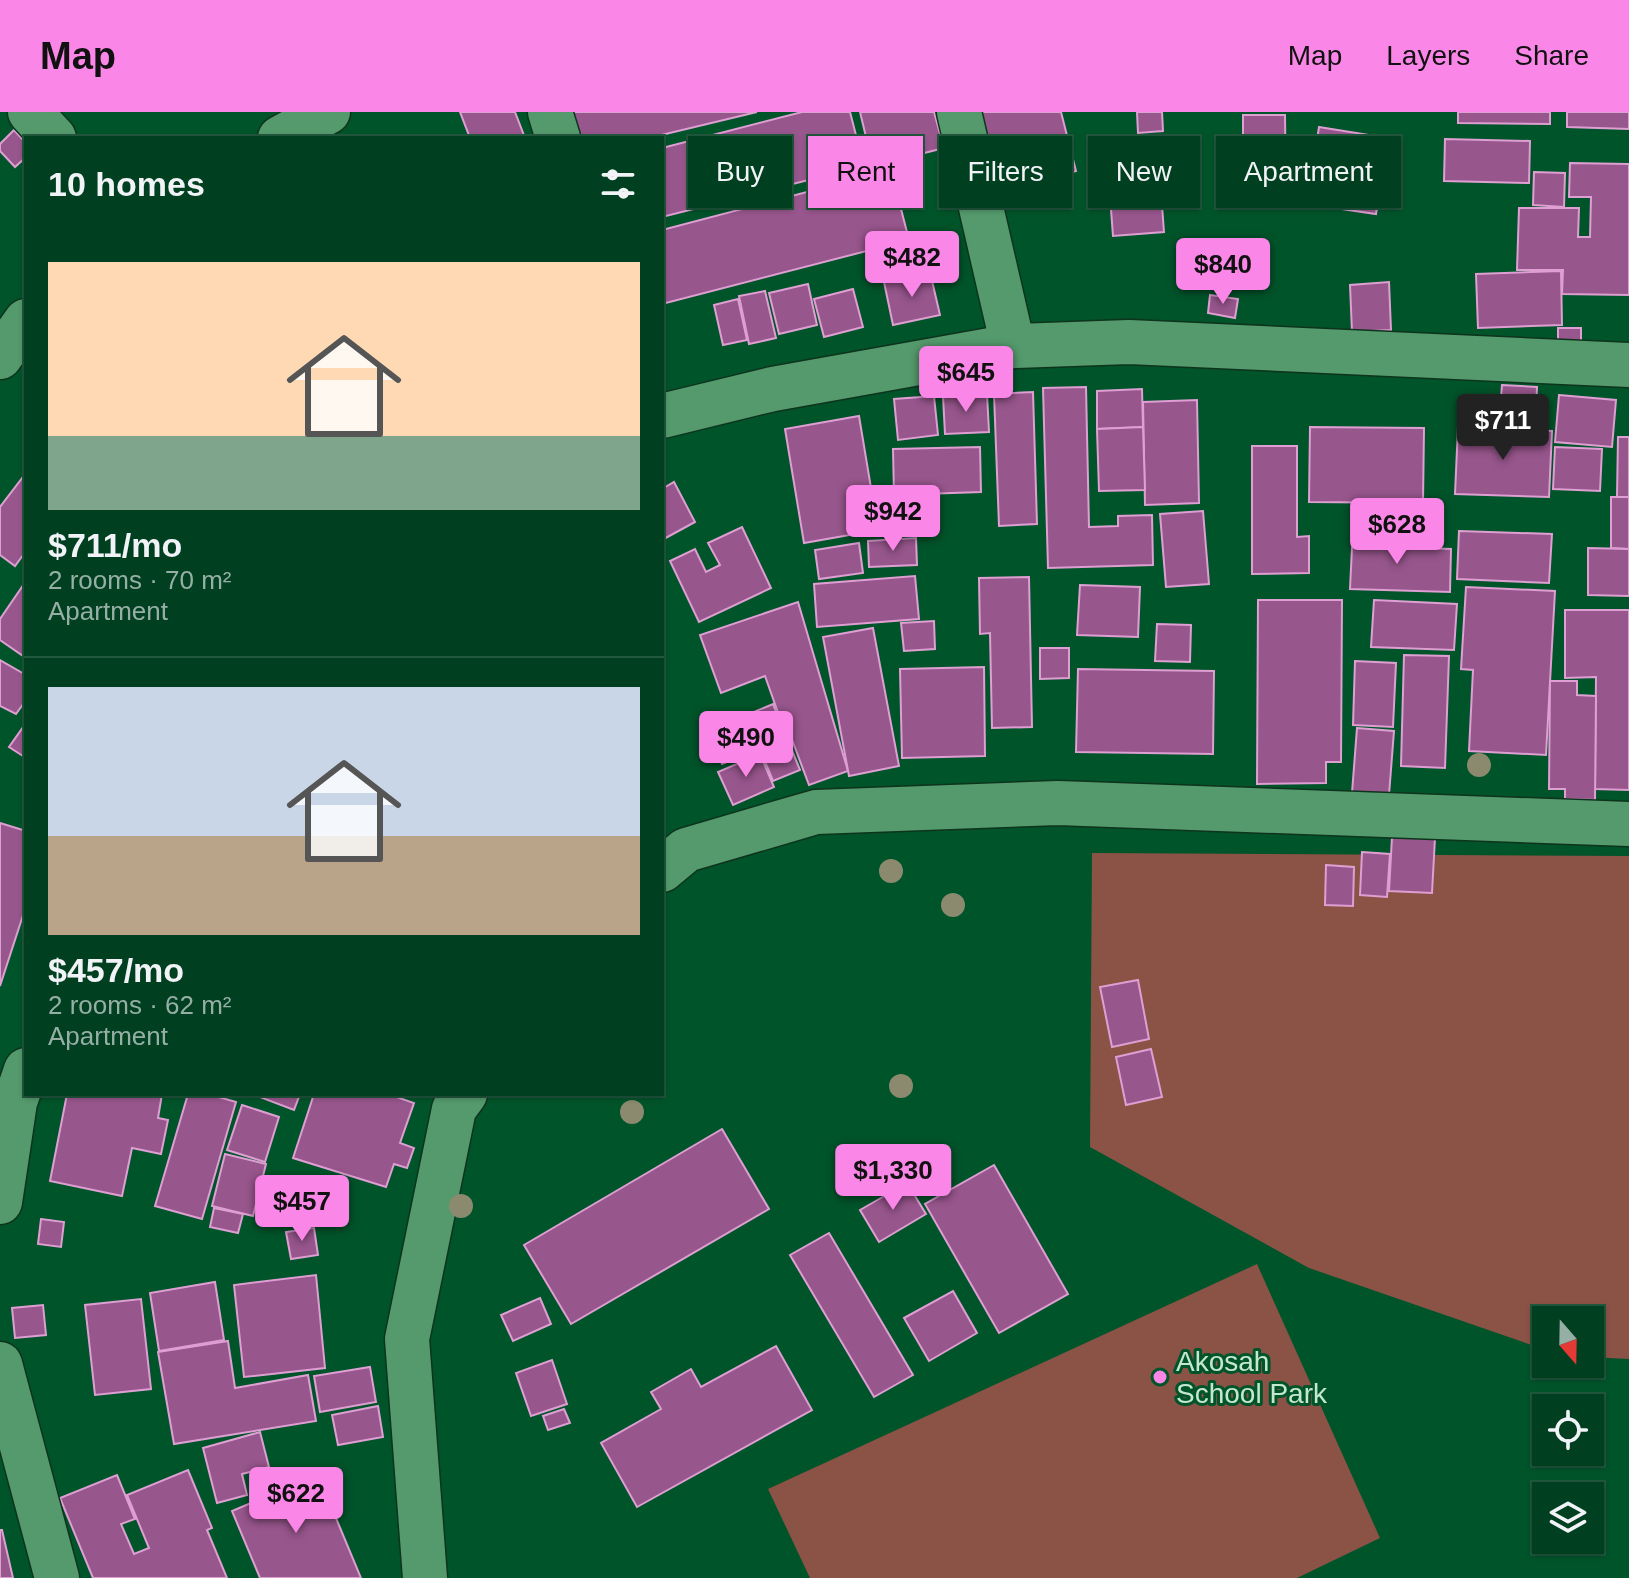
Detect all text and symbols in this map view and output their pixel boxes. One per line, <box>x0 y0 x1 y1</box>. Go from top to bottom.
text: Map <box>40 35 116 77</box>
text: Map <box>1288 40 1342 71</box>
text: Layers <box>1386 40 1470 71</box>
text: Share <box>1514 40 1589 71</box>
chip: Buy <box>688 136 792 208</box>
chip: Rent <box>808 136 923 208</box>
chip: Filters <box>939 136 1072 208</box>
chip: New <box>1088 136 1200 208</box>
chip: Apartment <box>1216 136 1401 208</box>
icon: filters <box>596 162 640 206</box>
text: 10 homes <box>48 165 205 203</box>
pin: $482 <box>865 231 959 299</box>
pin: $840 <box>1176 238 1270 306</box>
text: $482 <box>883 242 941 272</box>
text: $840 <box>1194 249 1252 279</box>
icon: home <box>272 314 416 458</box>
pin: $645 <box>919 346 1013 414</box>
text: $645 <box>937 357 995 387</box>
pin: $711 <box>1456 394 1550 462</box>
text: $711 <box>1475 405 1531 435</box>
pin: $942 <box>846 485 940 553</box>
text: $942 <box>864 496 922 526</box>
pin: $628 <box>1350 498 1444 566</box>
text: $628 <box>1368 509 1426 539</box>
text: $711/mo <box>48 526 182 564</box>
text: 2 rooms · 70 m² <box>48 565 232 595</box>
text: Apartment <box>48 596 168 626</box>
pin: $490 <box>699 711 793 779</box>
text: $490 <box>717 722 775 752</box>
icon: home <box>272 739 416 883</box>
text: $457/mo <box>48 951 184 989</box>
text: 2 rooms · 62 m² <box>48 990 232 1020</box>
text: Apartment <box>48 1021 168 1051</box>
pin: $1,330 <box>828 1144 958 1212</box>
text: $1,330 <box>853 1155 933 1185</box>
pin: $457 <box>255 1175 349 1243</box>
text: $457 <box>273 1186 331 1216</box>
north arrow <box>1532 1306 1604 1378</box>
map controls <box>1532 1306 1604 1554</box>
place label: Akosah School Park <box>1176 1346 1328 1409</box>
marker: Akosah School Park <box>1151 1368 1169 1386</box>
button: locate <box>1532 1394 1604 1466</box>
pin: $622 <box>249 1467 343 1535</box>
text: $622 <box>267 1478 325 1508</box>
button: layers <box>1532 1482 1604 1554</box>

